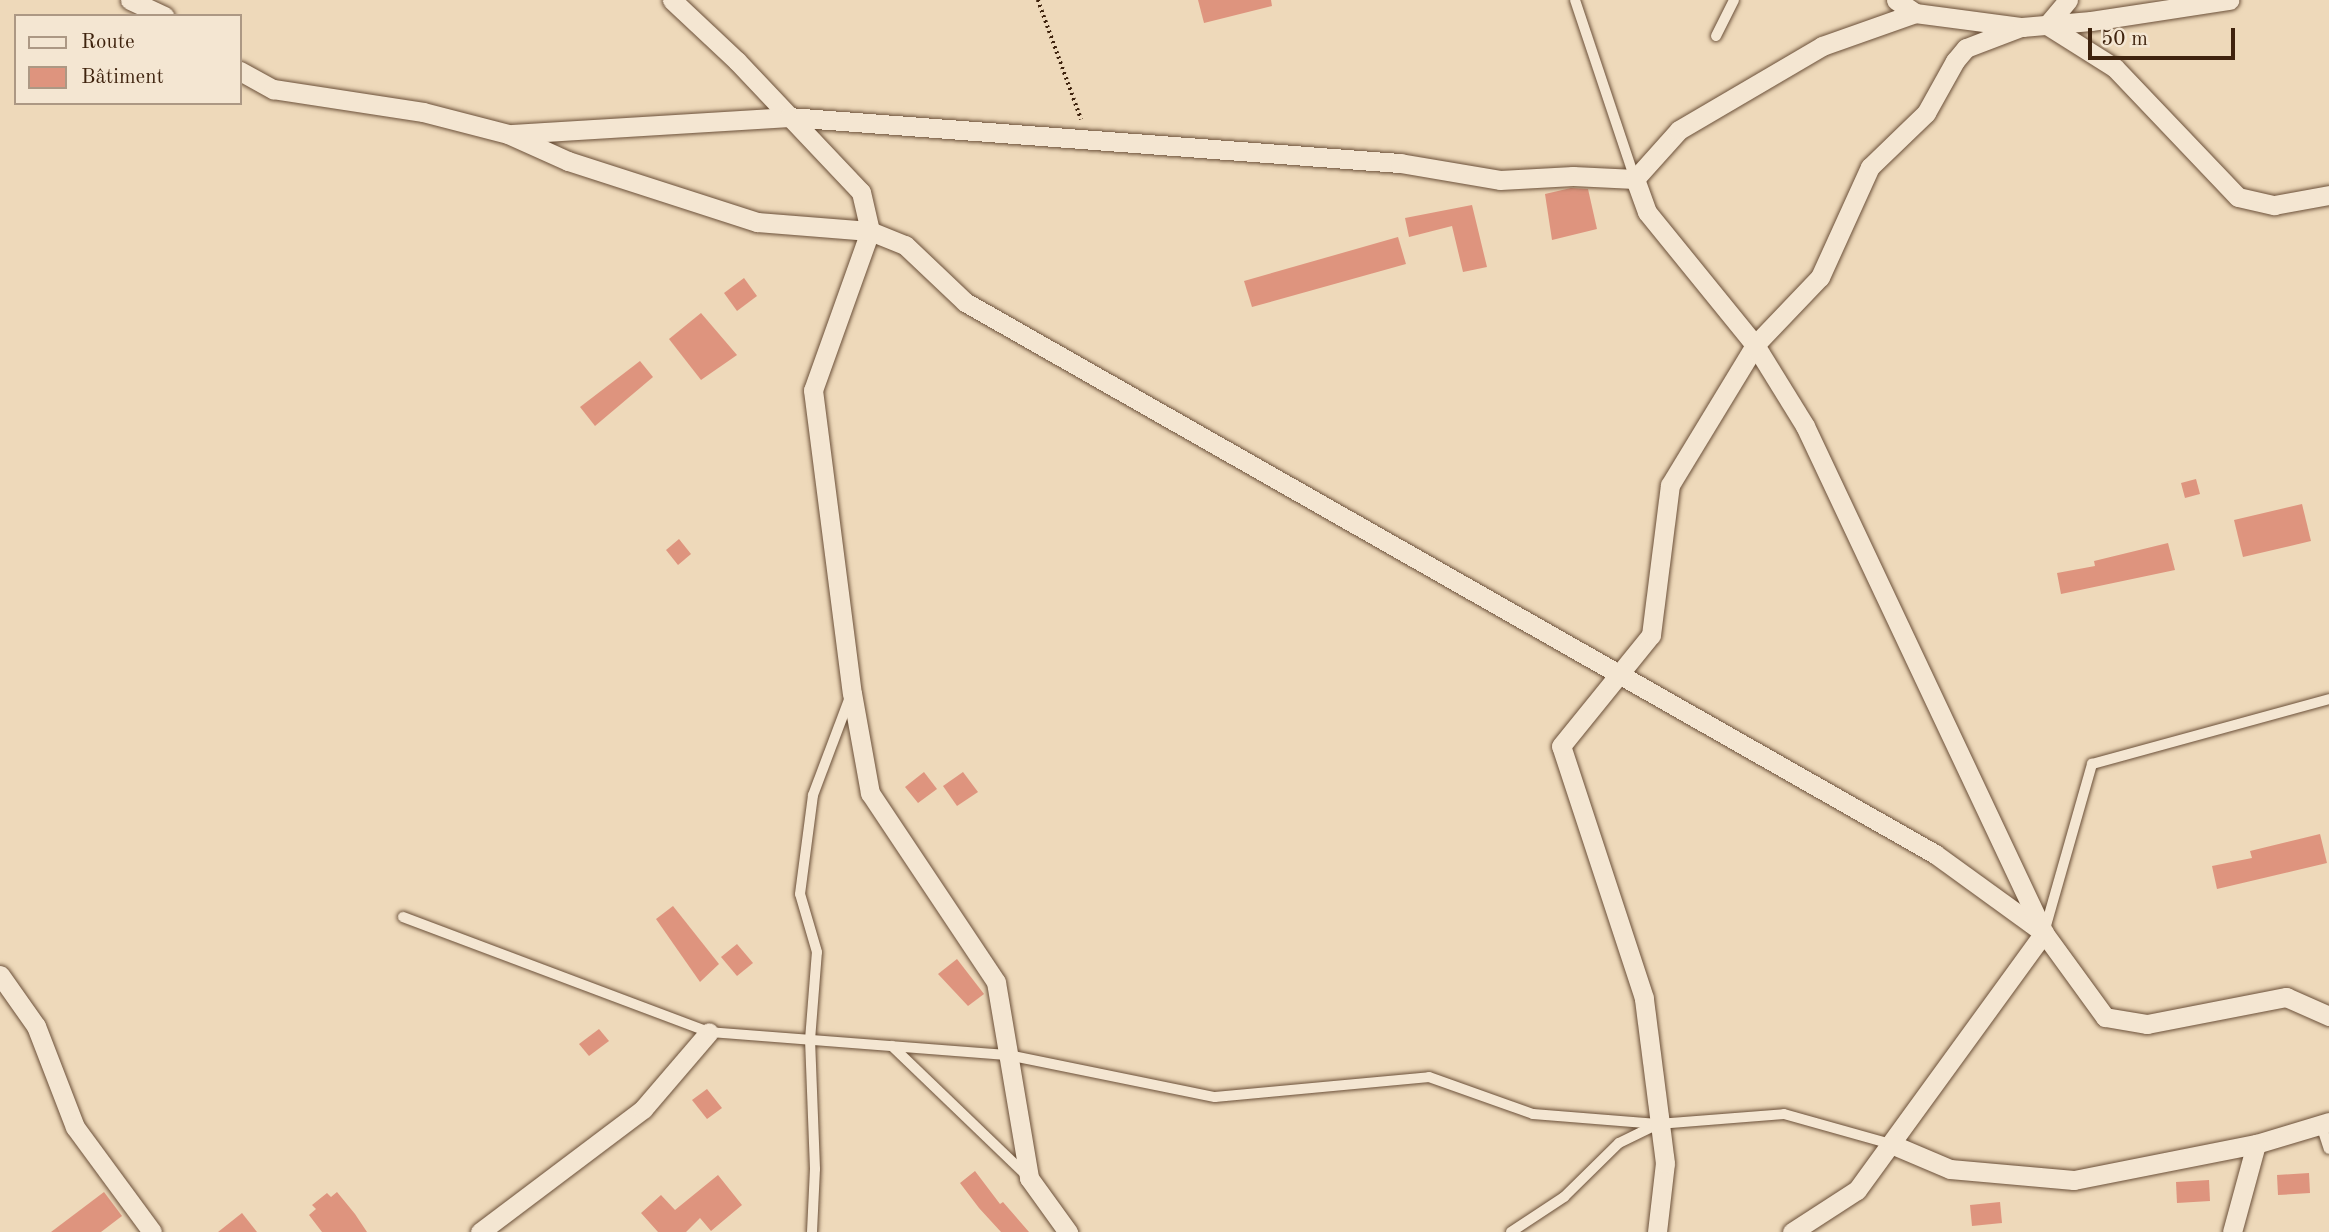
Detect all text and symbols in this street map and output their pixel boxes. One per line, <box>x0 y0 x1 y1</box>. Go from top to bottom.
legend <box>14 14 242 105</box>
scale bar <box>2091 14 2238 58</box>
text: 50 m <box>2101 29 2148 50</box>
text: Route <box>81 32 135 53</box>
text: Bâtiment <box>81 67 164 88</box>

